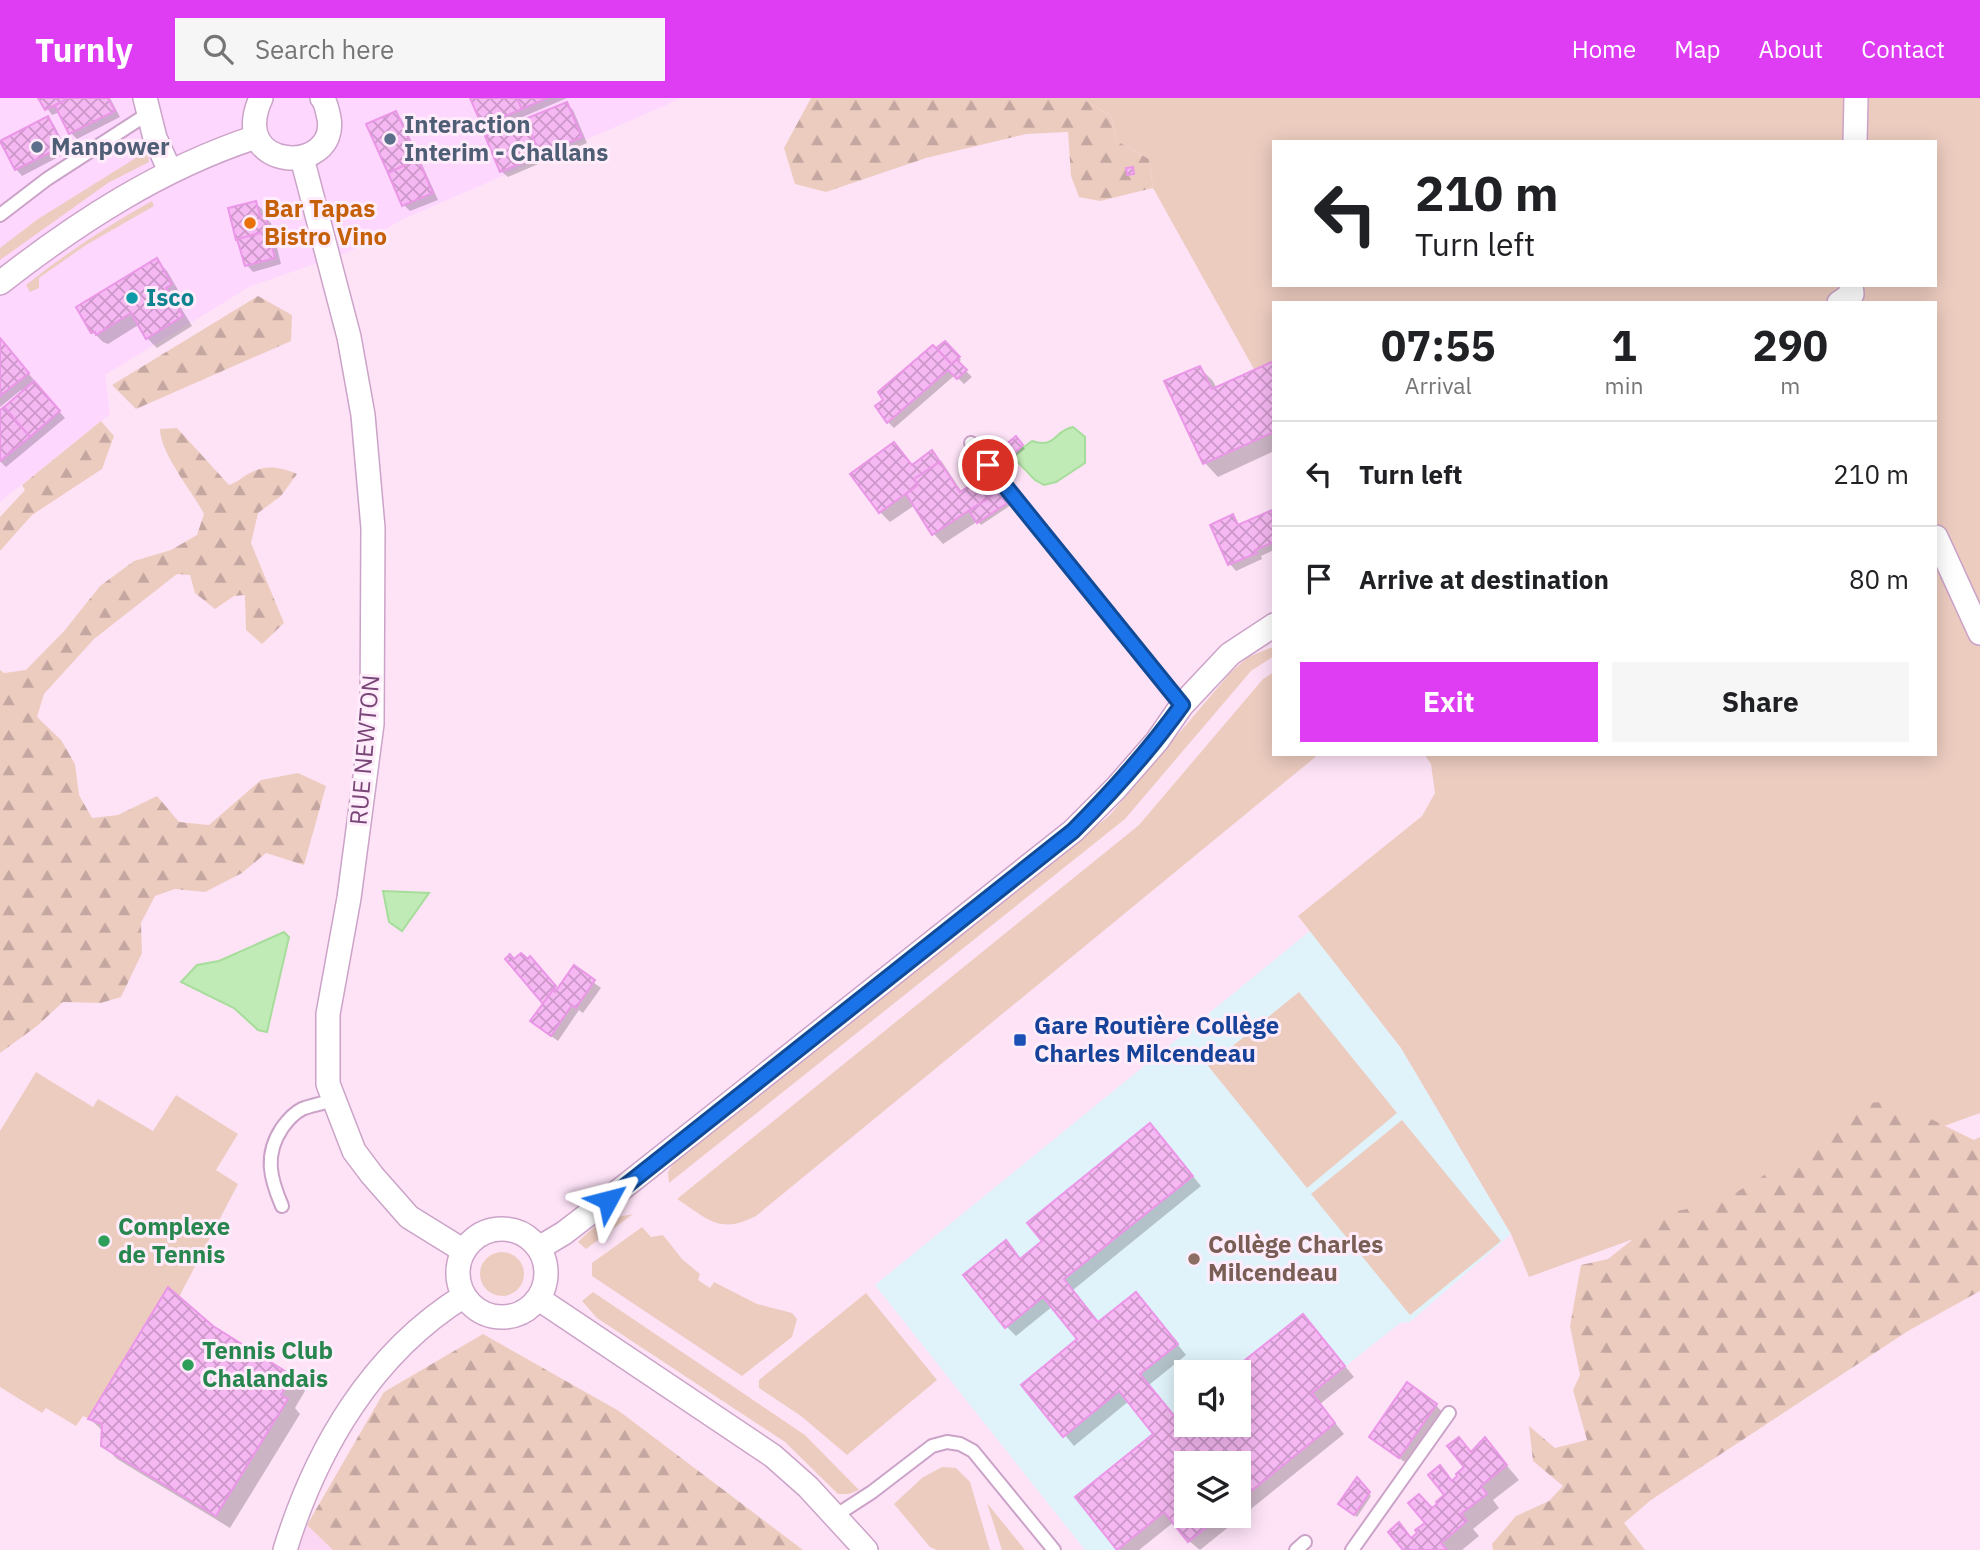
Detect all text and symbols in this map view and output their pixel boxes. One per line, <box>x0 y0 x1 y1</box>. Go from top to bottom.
search box <box>175 18 665 81</box>
text: Turnly <box>35 28 133 71</box>
icon: search <box>199 30 237 68</box>
text: Search here <box>255 32 394 66</box>
text: Home <box>1572 33 1636 65</box>
text: Map <box>1674 33 1720 65</box>
text: About <box>1758 33 1823 65</box>
text: Contact <box>1861 33 1945 65</box>
place label: Interaction Interim - Challans <box>404 108 608 168</box>
place label: Manpower <box>51 130 170 162</box>
marker: Interaction Interim - Challans <box>382 131 398 147</box>
marker: Manpower <box>29 139 45 155</box>
text: 210 m <box>1415 161 1559 224</box>
icon: left <box>1300 168 1391 259</box>
place label: Bar Tapas Bistro Vino <box>264 192 387 252</box>
marker: Bar Tapas Bistro Vino <box>242 215 258 231</box>
text: Turn left <box>1415 223 1535 265</box>
place label: Isco <box>146 281 194 313</box>
marker: Isco <box>124 290 140 306</box>
text: 07:55 <box>1381 318 1496 373</box>
text: 1 <box>1611 318 1637 373</box>
text: 290 <box>1752 318 1828 373</box>
text: Arrival <box>1405 370 1472 400</box>
text: min <box>1605 370 1643 400</box>
text: m <box>1780 370 1800 400</box>
pin <box>958 435 1018 495</box>
icon: arrive <box>969 446 1007 484</box>
icon: left <box>1300 455 1338 493</box>
text: Turn left <box>1359 457 1462 491</box>
text: 210 m <box>1833 457 1909 491</box>
icon: arrive <box>1300 560 1338 598</box>
text: Arrive at destination <box>1359 562 1609 596</box>
text: 80 m <box>1849 562 1909 596</box>
button: Exit <box>1300 662 1598 742</box>
button: Share <box>1612 662 1909 742</box>
street label: RUE NEWTON <box>341 673 387 826</box>
place label: Gare Routière Collège Charles Milcendeau <box>1034 1009 1279 1069</box>
marker: Gare Routière Collège Charles Milcendeau <box>1012 1032 1028 1048</box>
position arrow <box>571 1163 645 1237</box>
place label: Complexe de Tennis <box>118 1210 230 1270</box>
place label: Collège Charles Milcendeau <box>1208 1228 1383 1288</box>
marker: Complexe de Tennis <box>96 1233 112 1249</box>
marker: Collège Charles Milcendeau <box>1186 1251 1202 1267</box>
place label: Tennis Club Chalandais <box>202 1334 333 1394</box>
marker: Tennis Club Chalandais <box>180 1357 196 1373</box>
map controls <box>1174 1360 1251 1528</box>
button: sound <box>1174 1360 1251 1437</box>
button: layers <box>1174 1451 1251 1528</box>

